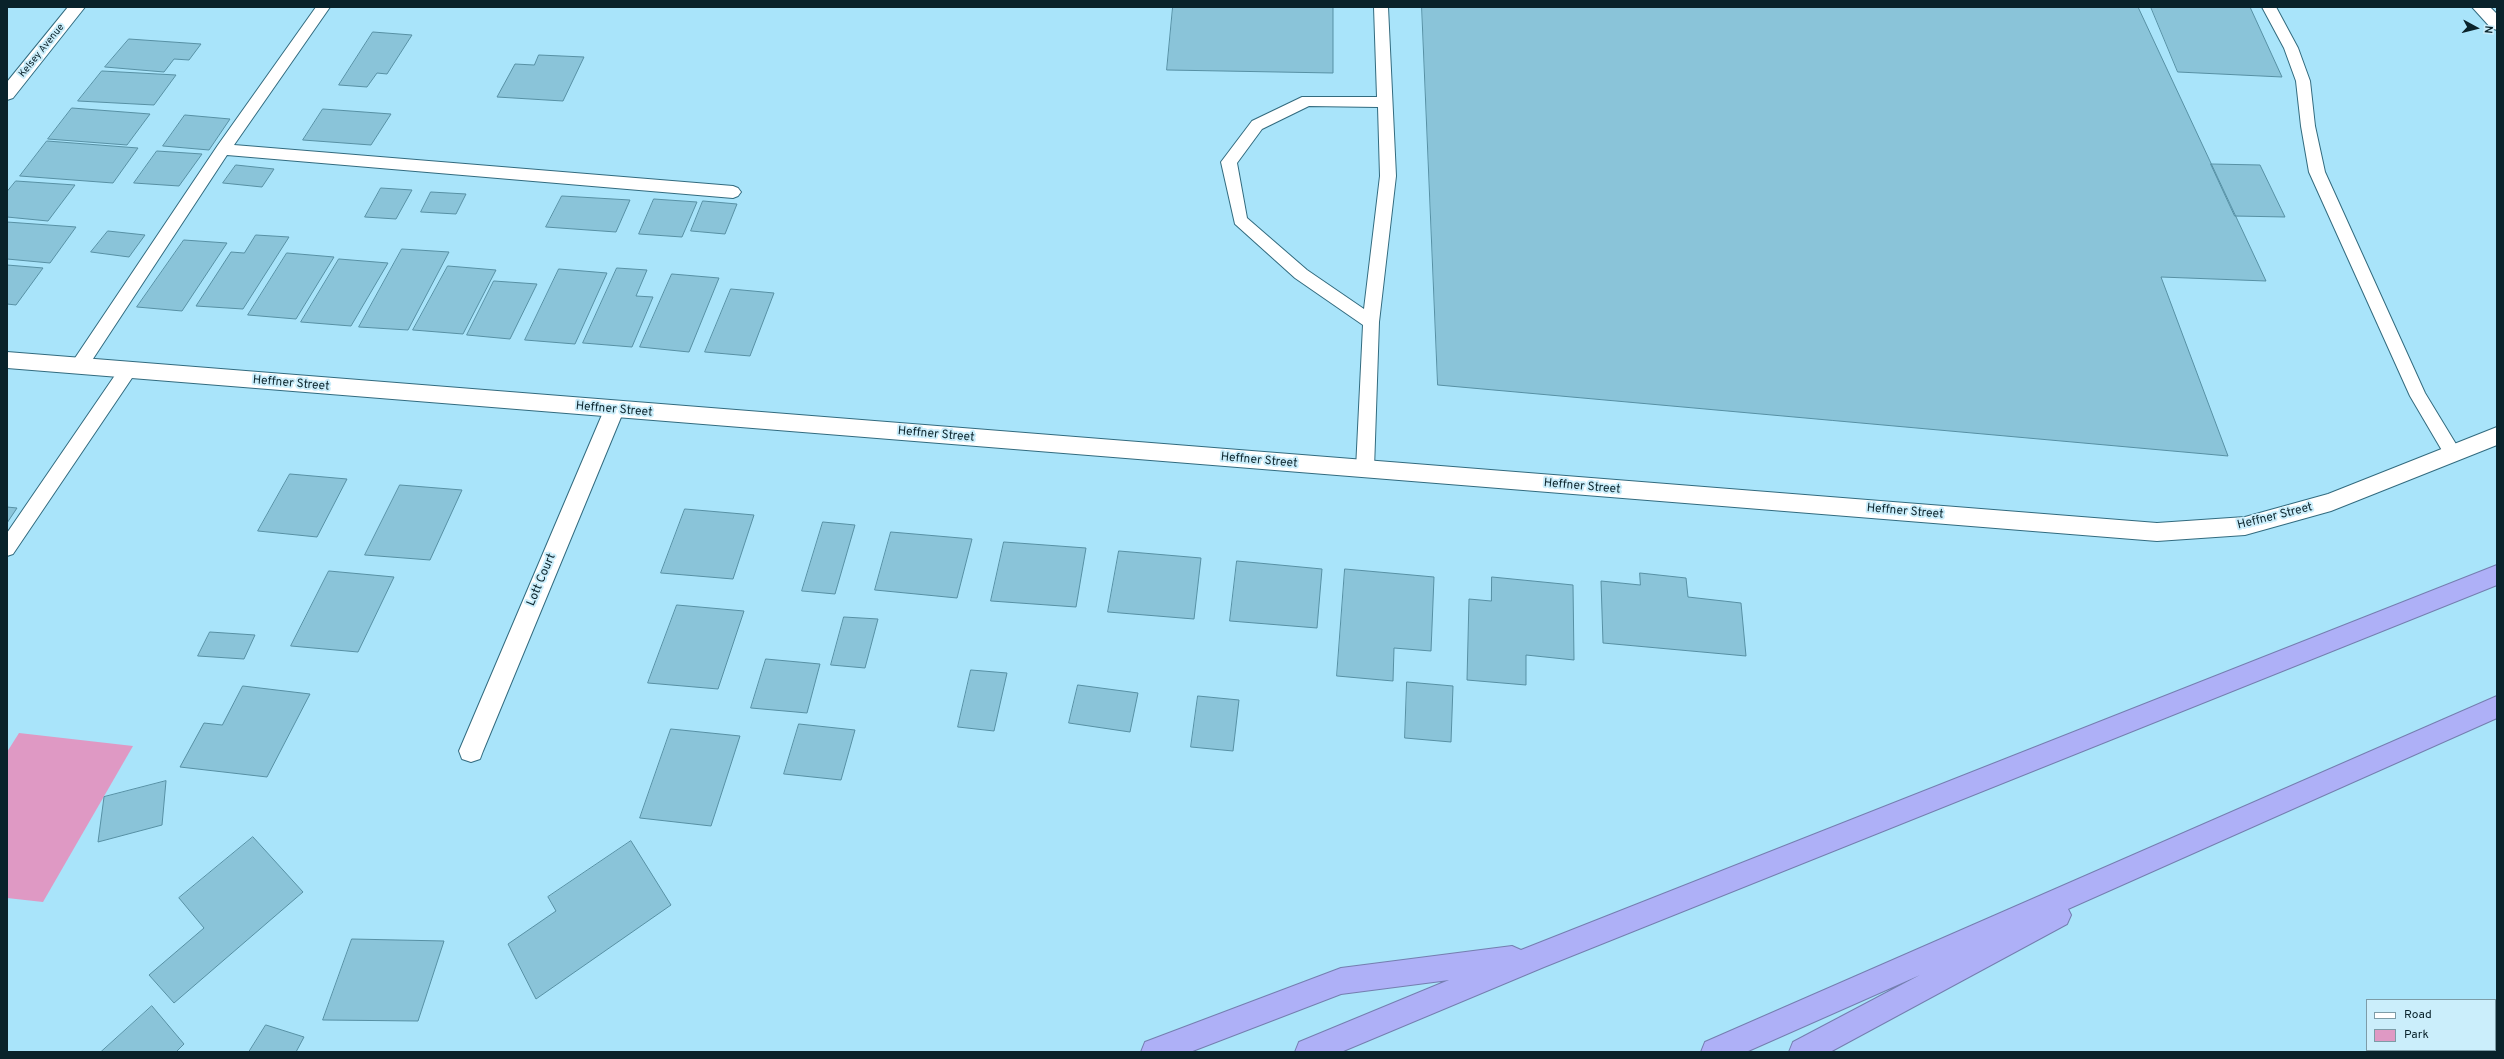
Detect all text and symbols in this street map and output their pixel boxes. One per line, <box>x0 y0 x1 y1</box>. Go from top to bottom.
north arrow <box>2456 8 2496 48</box>
street label: Kelsey Avenue <box>17 22 67 80</box>
text: N <box>2480 25 2495 34</box>
street label: Heffner Street <box>252 373 330 395</box>
street label: Heffner Street <box>575 399 653 421</box>
street label: Heffner Street <box>897 424 975 446</box>
street label: Heffner Street <box>1220 450 1298 472</box>
street label: Heffner Street <box>1543 476 1621 498</box>
street label: Heffner Street <box>1866 501 1944 523</box>
street label: Heffner Street <box>2236 501 2314 533</box>
street label: Lott Court <box>524 552 560 608</box>
legend <box>2366 999 2496 1051</box>
text: Road <box>2404 1007 2432 1023</box>
text: Park <box>2404 1027 2429 1043</box>

